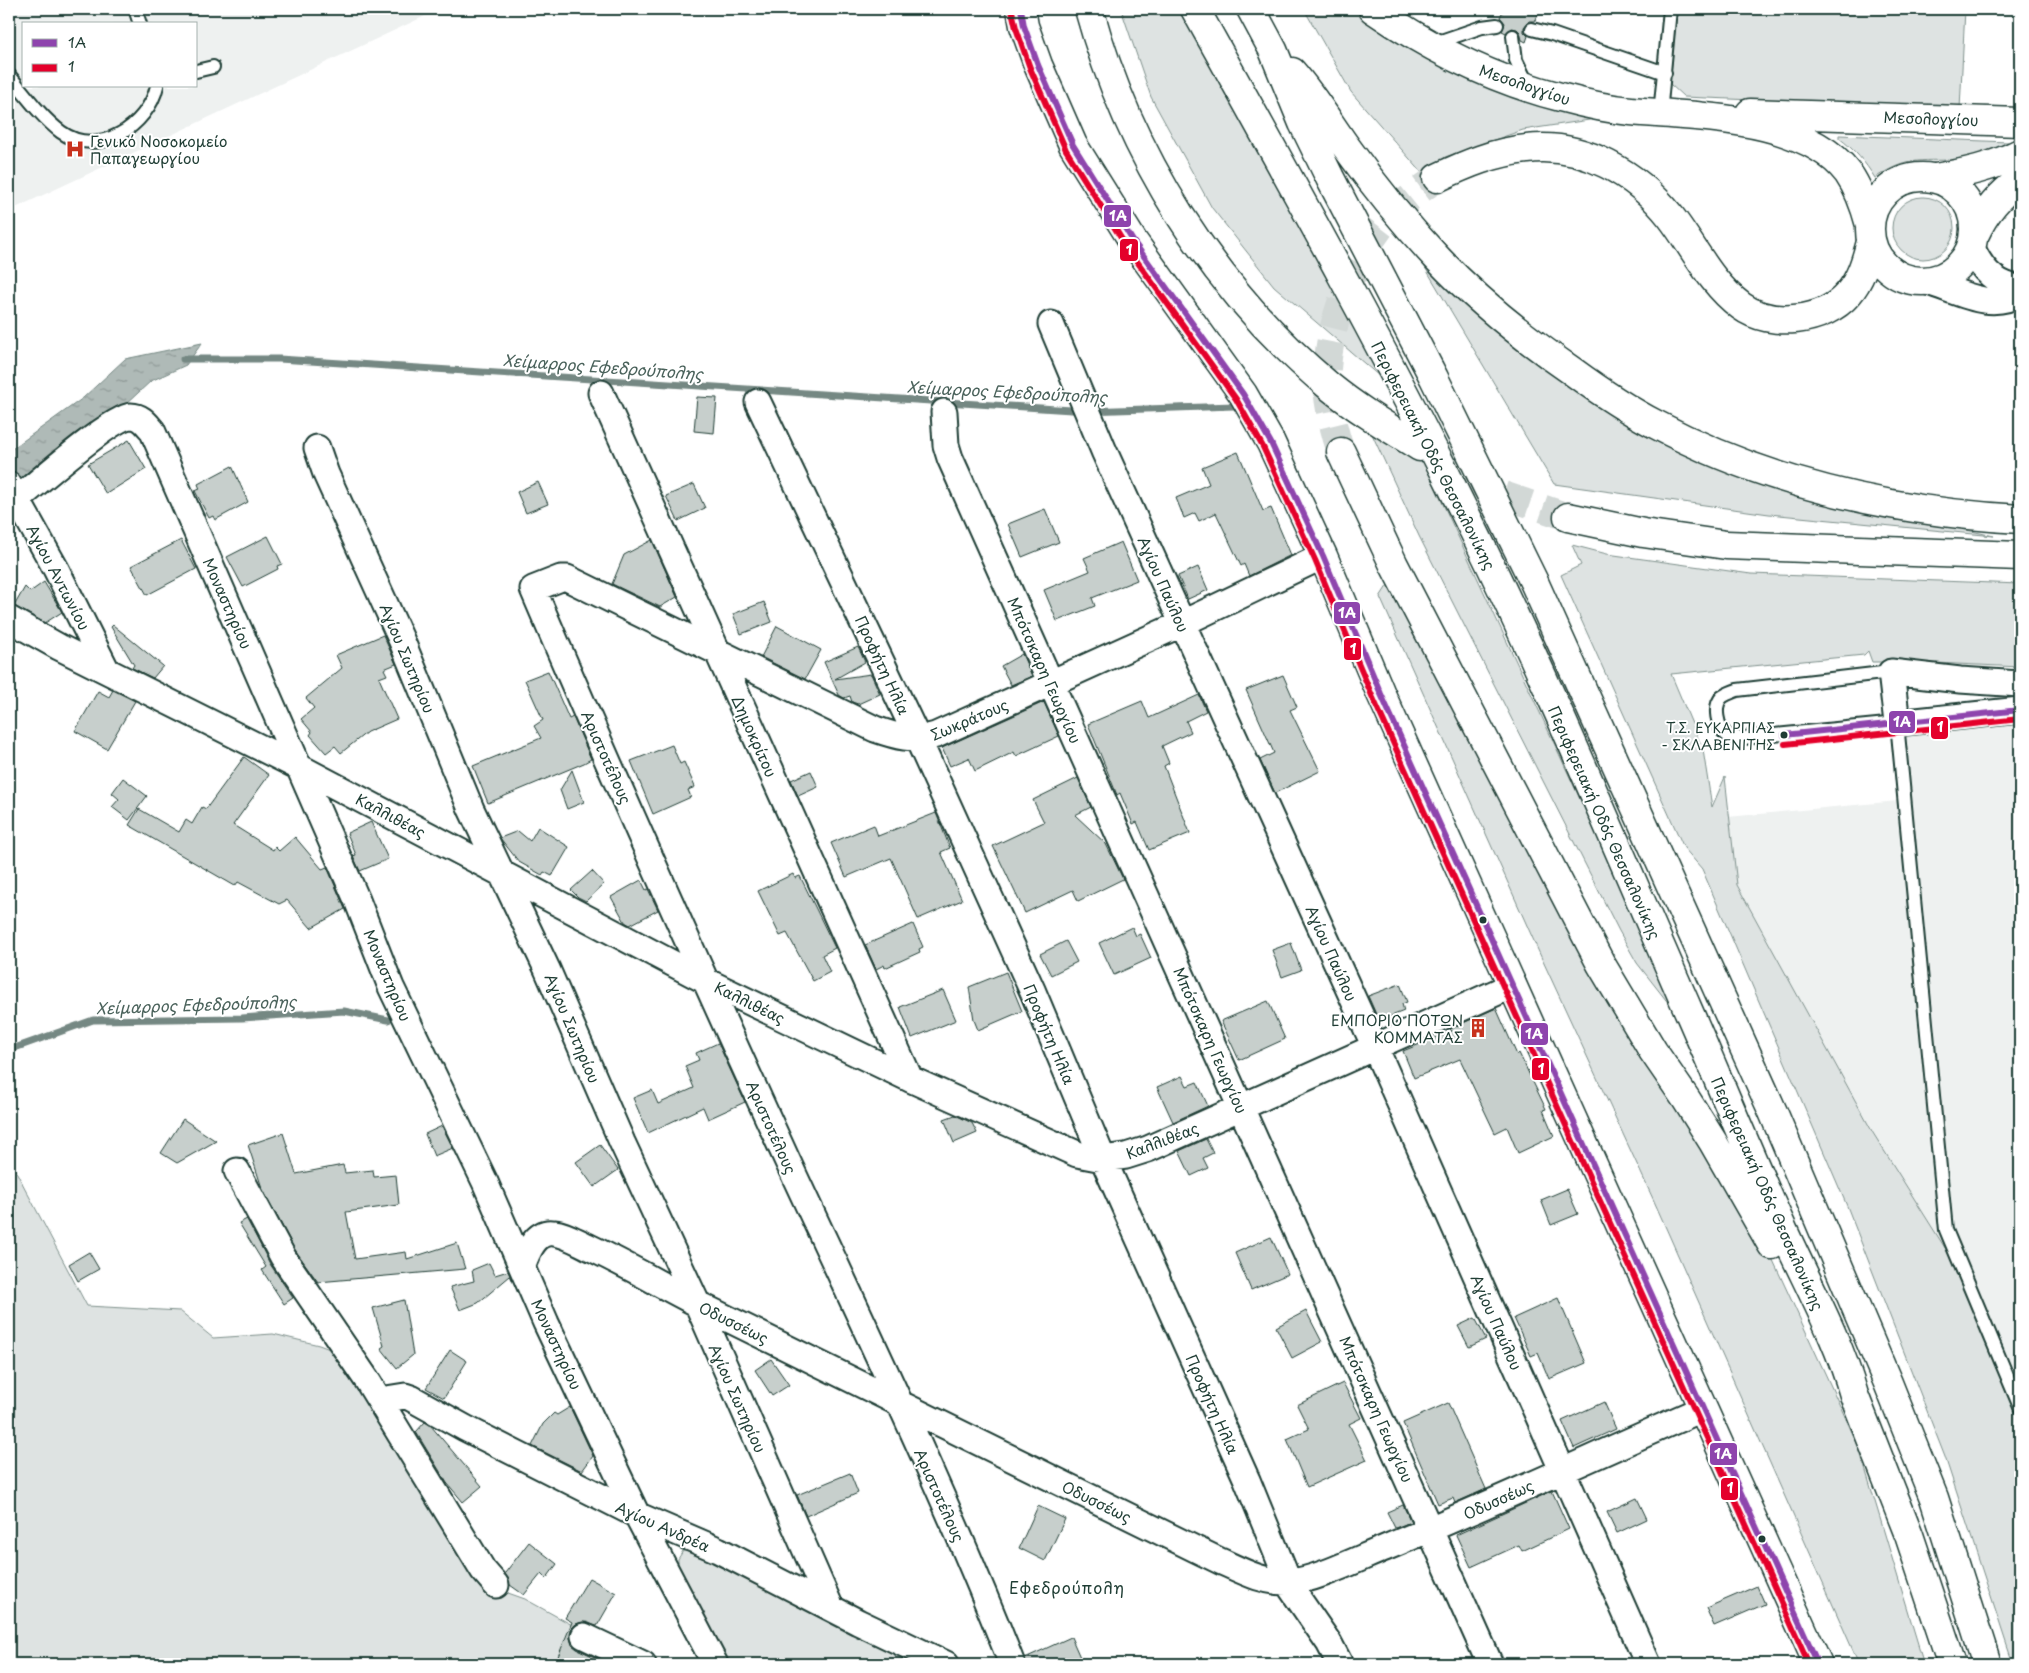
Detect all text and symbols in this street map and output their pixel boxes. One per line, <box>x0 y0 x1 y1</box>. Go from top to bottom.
legend <box>22 22 198 88</box>
text: 1Α <box>68 30 86 53</box>
text: 1 <box>68 54 75 77</box>
street label: Μεσολογγίου <box>1476 58 1574 110</box>
street label: Μεσολογγίου <box>1883 105 1979 131</box>
place label: Γενικό Νοσοκομείο Παπαγεωργίου <box>90 129 227 169</box>
hospital icon: Γενικό Νοσοκομείο Παπαγεωργίου <box>64 138 86 160</box>
line badge: 1Α <box>1103 204 1132 228</box>
text: 1Α <box>1109 205 1127 226</box>
line badge: 1 <box>1119 238 1139 262</box>
text: 1 <box>1126 239 1133 260</box>
street label: Περιφερειακή Οδός Θεσσαλονίκης <box>1366 337 1502 574</box>
water label: Χείμαρρος Εφεδρούπολης <box>502 347 705 385</box>
water label: Χείμαρρος Εφεδρούπολης <box>906 374 1109 408</box>
street label: Αγίου Αντωνίου <box>21 520 97 634</box>
street label: Αγίου Παύλου <box>1133 533 1195 635</box>
street label: Μοναστηρίου <box>198 554 258 652</box>
street label: Μπότσκαρη Γεωργίου <box>1002 593 1088 747</box>
street label: Αγίου Σωτηρίου <box>375 600 441 716</box>
line badge: 1Α <box>1333 601 1361 625</box>
text: 1Α <box>1338 602 1356 623</box>
street label: Προφήτη Ηλία <box>850 612 916 719</box>
line badge: 1 <box>1343 637 1362 661</box>
text: 1 <box>1350 638 1357 659</box>
street label: Δημοκρίτου <box>727 691 783 781</box>
street label: Σωκράτους <box>927 692 1012 746</box>
street label: Περιφερειακή Οδός Θεσσαλονίκης <box>1543 701 1667 943</box>
street label: Αριστοτέλους <box>576 707 638 808</box>
line badge: 1Α <box>1888 710 1916 734</box>
text: 1Α <box>1893 711 1911 732</box>
line badge: 1 <box>1930 716 1949 740</box>
text: 1 <box>1937 716 1944 737</box>
place label: Τ.Σ. ΕΥΚΑΡΠΙΑΣ - ΣΚΛΑΒΕΝΙΤΗΣ <box>1661 717 1775 755</box>
marker: Τ.Σ. ΕΥΚΑΡΠΙΑΣ - ΣΚΛΑΒΕΝΙΤΗΣ <box>1779 730 1789 740</box>
street label: Καλλιθέας <box>352 787 430 843</box>
street label: Αγίου Παύλου <box>1301 902 1363 1004</box>
unlabelled marker <box>1478 915 1488 925</box>
street label: Μοναστηρίου <box>358 925 418 1025</box>
street label: Μπότσκαρη Γεωργίου <box>1168 963 1254 1117</box>
street label: Αγίου Σωτηρίου <box>540 970 606 1086</box>
street label: Καλλιθέας <box>711 975 789 1029</box>
street label: Προφήτη Ηλία <box>1018 980 1082 1088</box>
water label: Χείμαρρος Εφεδρούπολης <box>96 988 298 1019</box>
place label: ΕΜΠΟΡΙΟ ΠΟΤΩΝ ΚΟΜΜΑΤΑΣ <box>1331 1008 1463 1048</box>
building icon: ΕΜΠΟΡΙΟ ΠΟΤΩΝ ΚΟΜΜΑΤΑΣ <box>1467 1017 1489 1039</box>
line badge: 1Α <box>1520 1022 1549 1046</box>
text: 1Α <box>1525 1023 1543 1044</box>
line badge: 1 <box>1531 1057 1550 1081</box>
text: 1 <box>1538 1058 1545 1079</box>
street label: Περιφερειακή Οδός Θεσσαλονίκης <box>1706 1072 1830 1314</box>
street label: Αριστοτέλους <box>741 1077 803 1178</box>
street label: Καλλιθέας <box>1122 1116 1202 1164</box>
street label: Αγίου Παύλου <box>1466 1271 1528 1373</box>
street label: Μοναστηρίου <box>526 1295 588 1393</box>
street label: Οδυσσέως <box>695 1295 773 1349</box>
street label: Μπότσκαρη Γεωργίου <box>1334 1332 1420 1486</box>
street label: Αγίου Σωτηρίου <box>704 1340 772 1456</box>
street label: Προφήτη Ηλία <box>1181 1350 1245 1458</box>
line badge: 1Α <box>1709 1442 1738 1466</box>
text: 1Α <box>1714 1443 1732 1464</box>
street label: Αριστοτέλους <box>909 1445 971 1546</box>
street label: Οδυσσέως <box>1459 1473 1537 1525</box>
street label: Οδυσσέως <box>1058 1474 1136 1528</box>
line badge: 1 <box>1720 1477 1739 1501</box>
text: 1 <box>1727 1477 1734 1498</box>
street label: Αγίου Ανδρέα <box>612 1495 714 1557</box>
unlabelled marker <box>1757 1534 1767 1544</box>
district label: Εφεδρούπολη <box>1009 1575 1125 1599</box>

